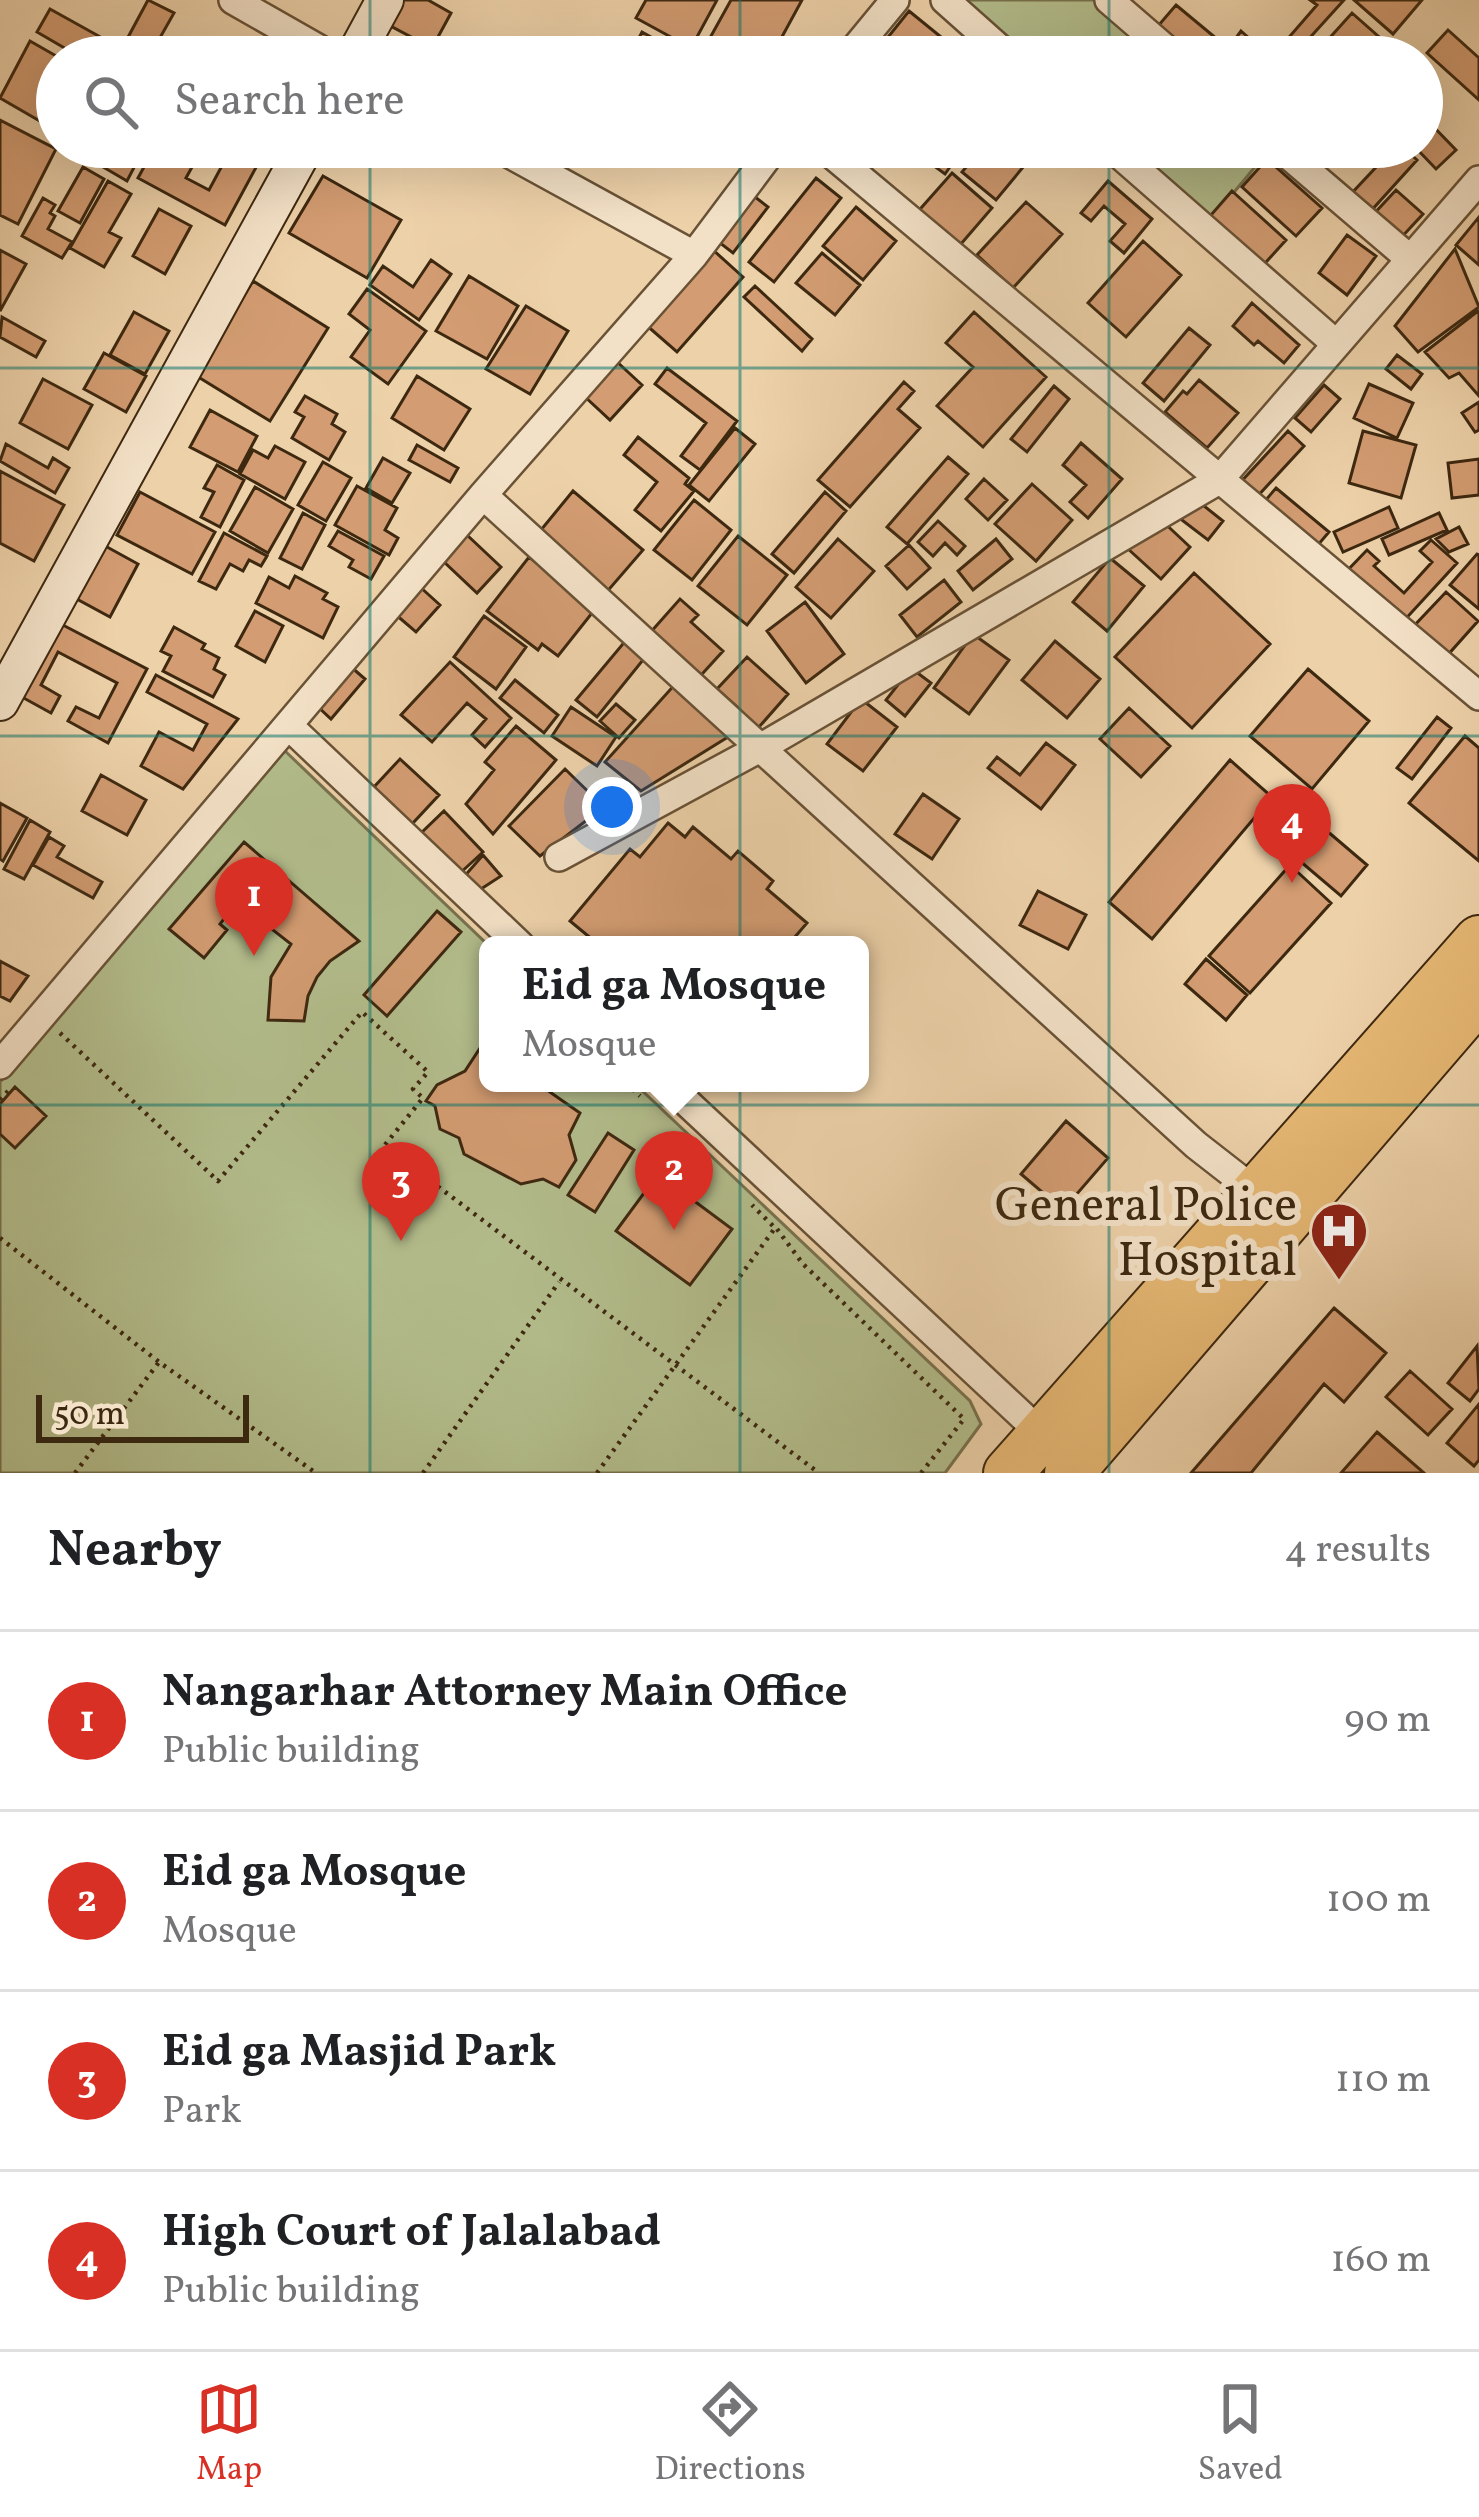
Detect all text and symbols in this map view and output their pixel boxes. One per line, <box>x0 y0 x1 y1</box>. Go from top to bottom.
search box <box>36 36 1443 168</box>
icon: search <box>78 69 144 135</box>
text: Search here <box>174 71 405 134</box>
your location <box>582 777 642 837</box>
pin: 4 <box>1253 784 1331 883</box>
pin: 1 <box>215 857 293 956</box>
popup <box>479 936 869 1092</box>
text: Eid ga Mosque <box>522 956 826 1019</box>
text: Mosque <box>522 1019 656 1073</box>
pin: 2 <box>635 1131 713 1230</box>
pin: 3 <box>362 1142 440 1241</box>
place label: General Police Hospital <box>995 1174 1297 1296</box>
hospital icon: General Police Hospital <box>1308 1200 1370 1282</box>
scale bar <box>36 1389 249 1442</box>
text: 50 m <box>54 1393 125 1439</box>
text: Nearby <box>48 1516 222 1587</box>
text: 4 results <box>1284 1524 1431 1578</box>
text: Nangarhar Attorney Main Office <box>162 1662 847 1725</box>
text: 1 <box>79 1694 95 1748</box>
text: 90 m <box>1344 1694 1431 1748</box>
text: Public building <box>162 1725 420 1779</box>
text: Eid ga Mosque <box>162 1842 467 1905</box>
text: 2 <box>77 1874 97 1928</box>
text: 100 m <box>1326 1874 1431 1928</box>
text: Mosque <box>162 1905 297 1959</box>
text: Eid ga Masjid Park <box>162 2022 556 2085</box>
text: 3 <box>77 2054 97 2108</box>
text: 110 m <box>1335 2054 1431 2108</box>
text: Park <box>162 2085 242 2139</box>
text: High Court of Jalalabad <box>162 2202 661 2265</box>
text: 4 <box>75 2234 99 2288</box>
text: 160 m <box>1330 2234 1431 2288</box>
text: Public building <box>162 2265 420 2319</box>
tab: Map <box>196 2376 262 2494</box>
tab: Directions <box>654 2376 806 2494</box>
tab: Saved <box>1198 2376 1283 2494</box>

